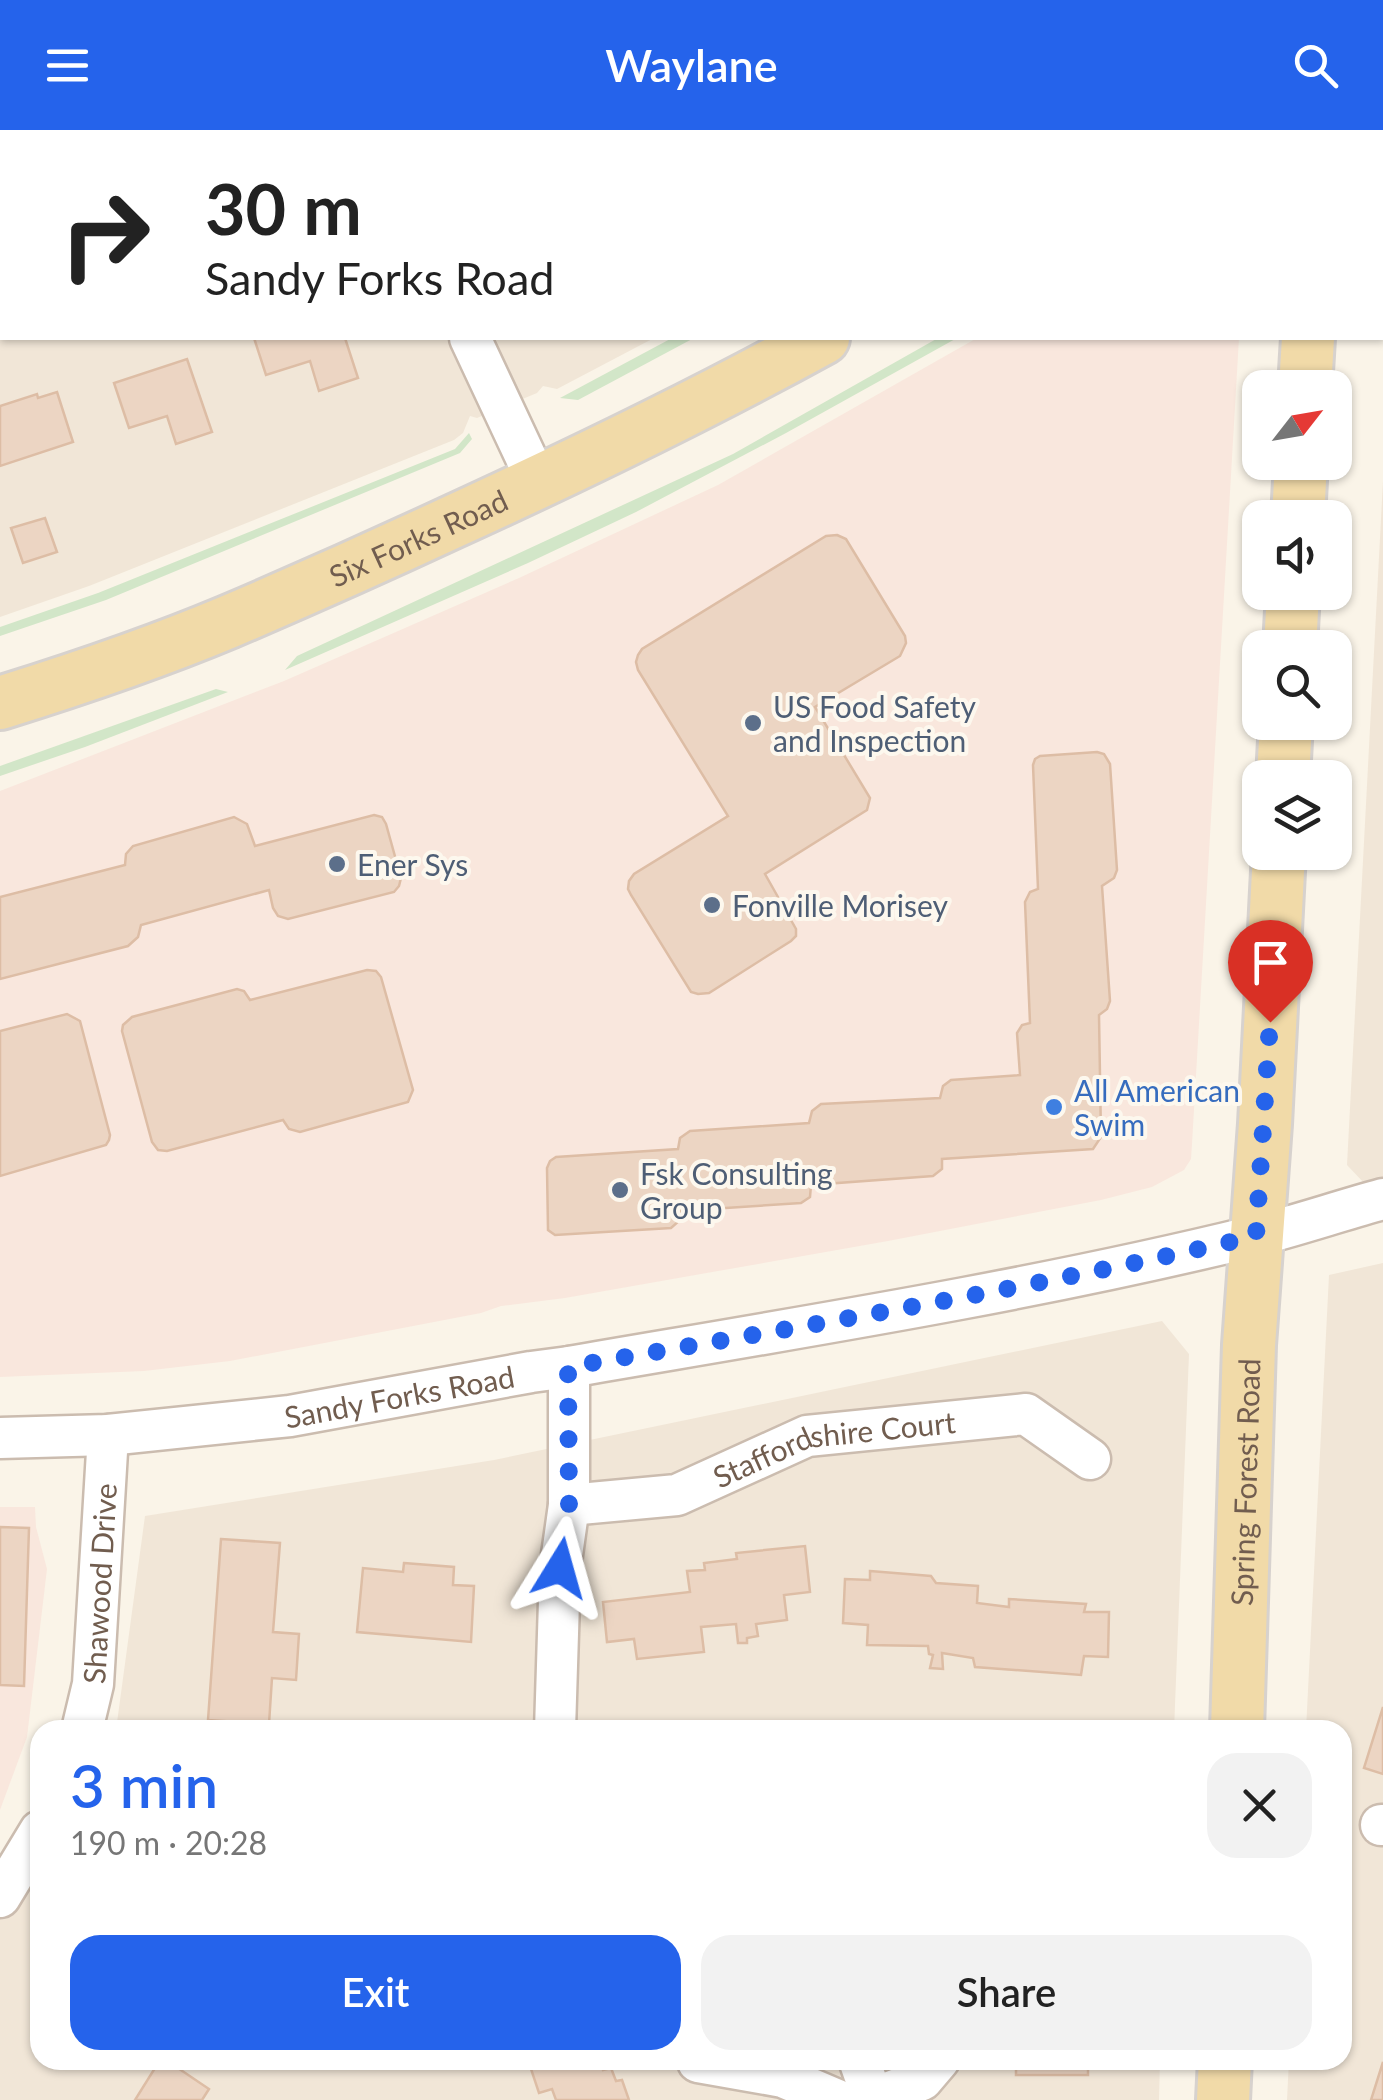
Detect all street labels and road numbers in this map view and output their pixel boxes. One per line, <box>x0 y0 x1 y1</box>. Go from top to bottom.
street label: Six Forks Road <box>323 481 513 594</box>
street label: Sandy Forks Road <box>281 1357 517 1435</box>
street label: Spring Forest Road <box>1223 1358 1267 1607</box>
street label: Staffordshire Court <box>707 1403 957 1494</box>
street label: Shawood Drive <box>75 1482 123 1685</box>

